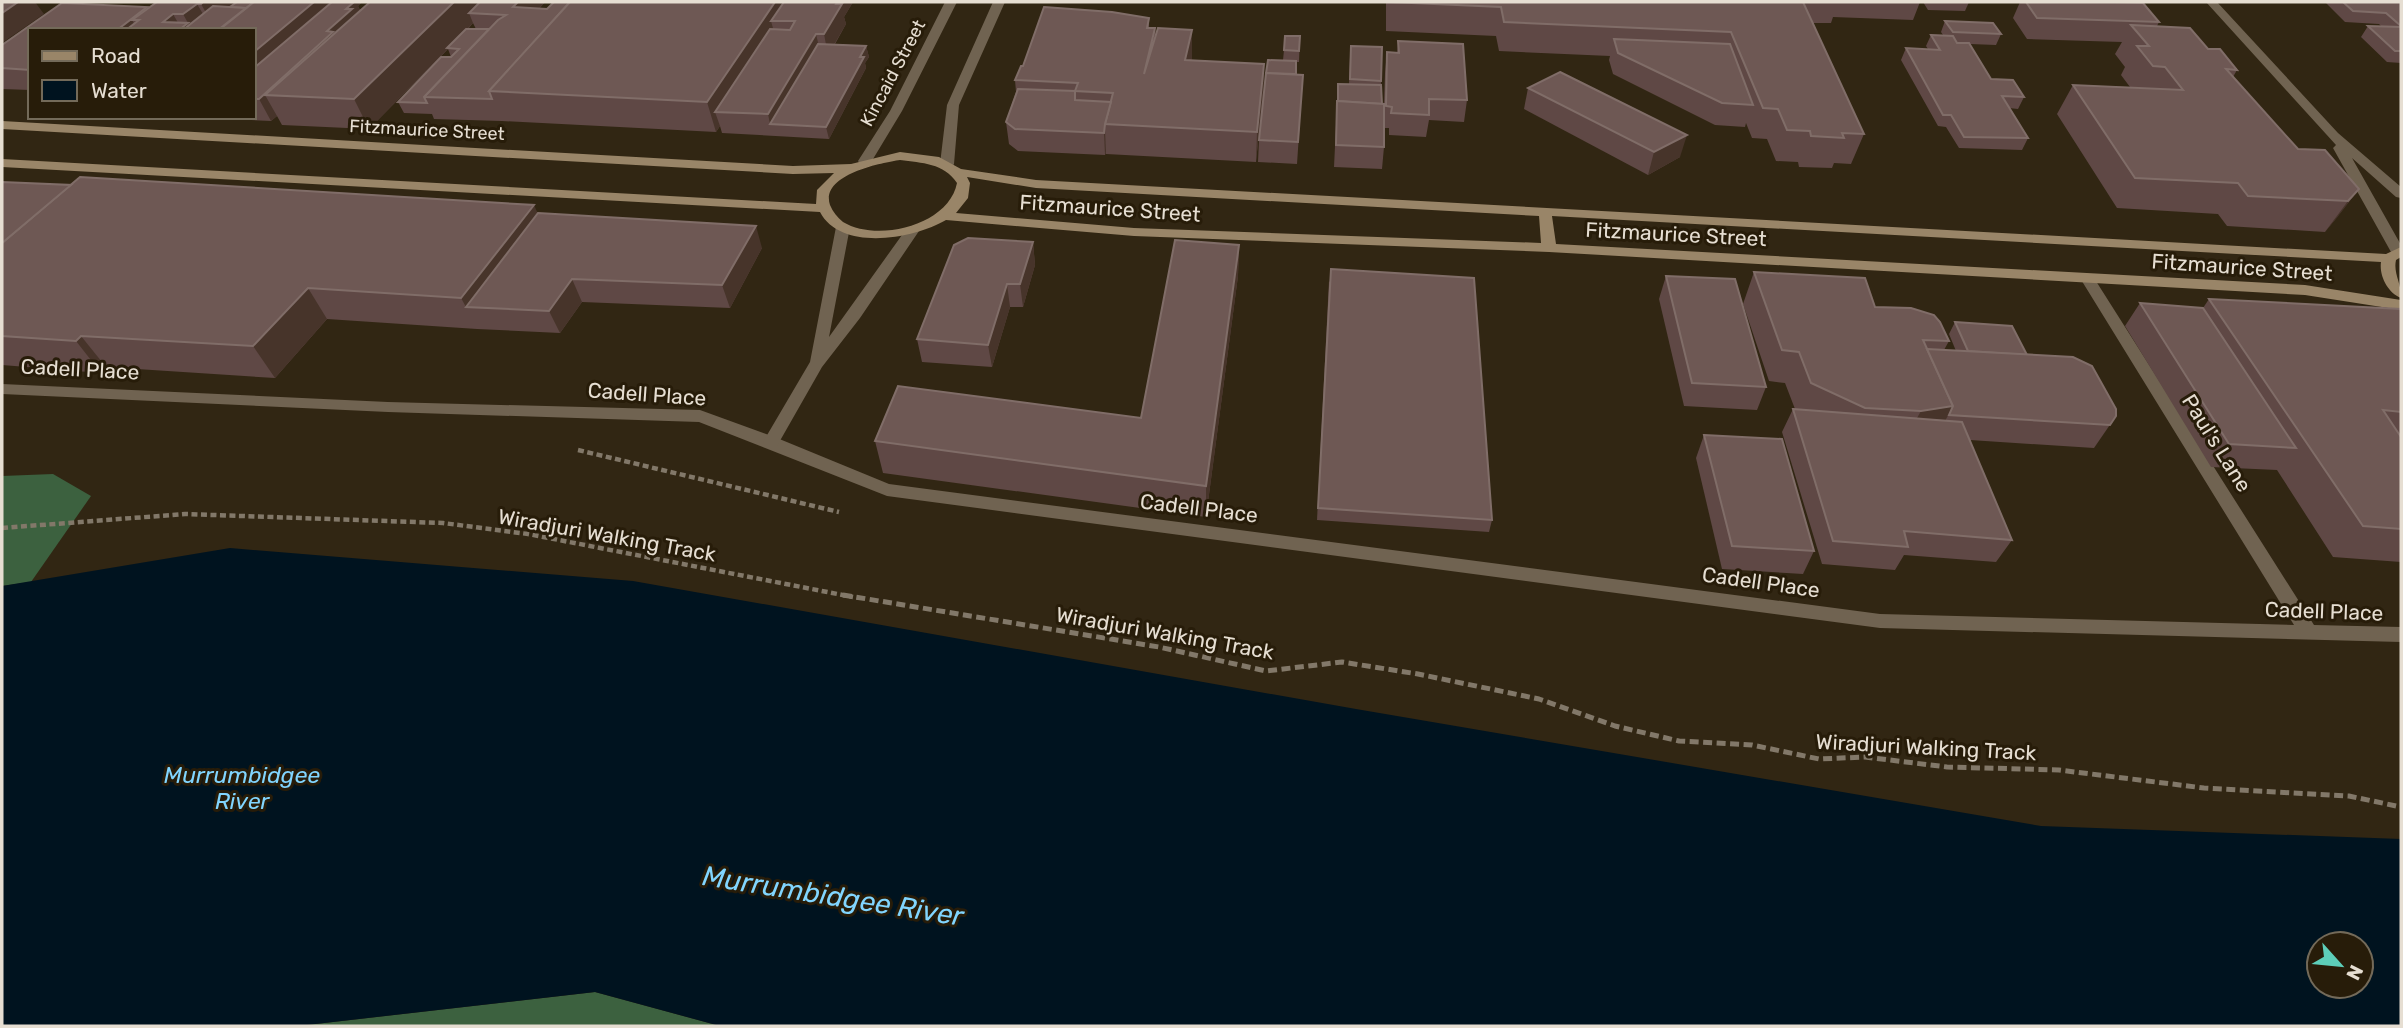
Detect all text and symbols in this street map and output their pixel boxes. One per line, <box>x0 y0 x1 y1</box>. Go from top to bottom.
street label: Kincaid Street <box>856 16 930 130</box>
legend <box>28 28 256 119</box>
text: Road <box>91 43 141 68</box>
text: Water <box>91 78 147 103</box>
street label: Fitzmaurice Street <box>349 115 505 145</box>
street label: Fitzmaurice Street <box>1019 189 1201 227</box>
street label: Fitzmaurice Street <box>1585 217 1767 251</box>
street label: Fitzmaurice Street <box>2151 248 2333 286</box>
street label: Cadell Place <box>20 353 140 385</box>
street label: Cadell Place <box>587 377 707 411</box>
street label: Paul's Lane <box>2177 390 2257 496</box>
street label: Cadell Place <box>1139 488 1259 528</box>
street label: Wiradjuri Walking Track <box>496 504 718 567</box>
street label: Cadell Place <box>1700 561 1822 603</box>
street label: Cadell Place <box>2264 596 2384 626</box>
street label: Wiradjuri Walking Track <box>1054 602 1276 665</box>
street label: Wiradjuri Walking Track <box>1815 729 2037 765</box>
water label: Murrumbidgee River <box>164 761 320 815</box>
water label: Murrumbidgee River <box>700 859 967 933</box>
north arrow <box>2305 930 2375 1000</box>
text: N <box>2341 961 2368 984</box>

